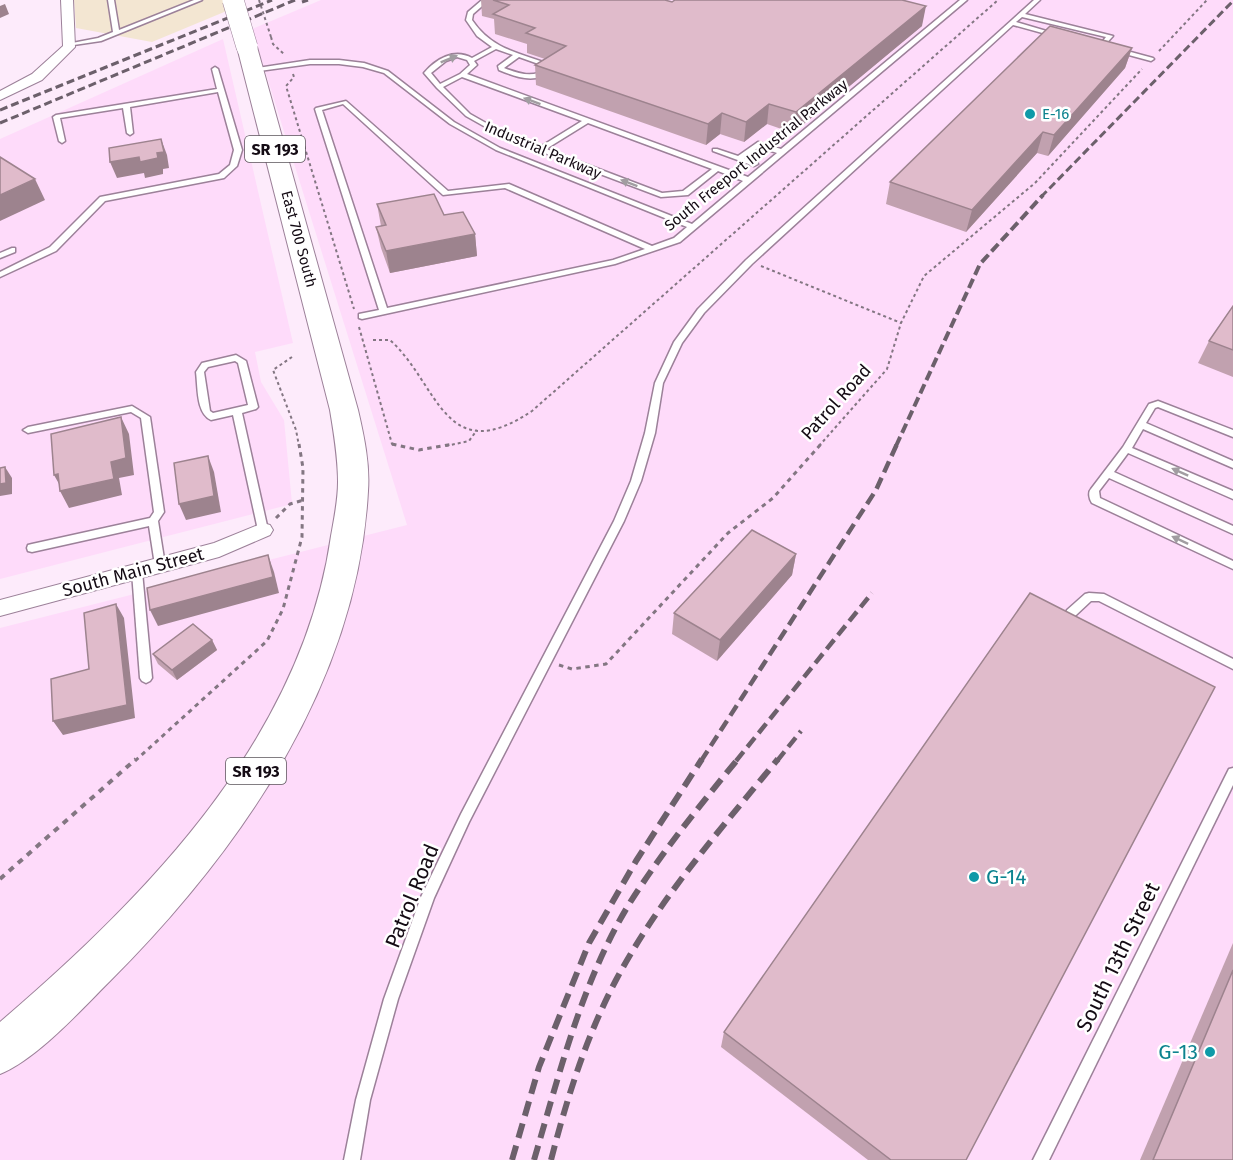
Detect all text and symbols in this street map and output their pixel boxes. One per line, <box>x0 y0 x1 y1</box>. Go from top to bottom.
one-way arrow <box>441 54 459 64</box>
street label: South Freeport Industrial Parkway <box>661 75 852 234</box>
one-way arrow <box>523 95 541 105</box>
place label: E-16 <box>1042 105 1069 123</box>
marker: E-16 <box>1023 107 1037 121</box>
street label: Industrial Parkway <box>482 117 605 183</box>
road number: SR 193 <box>245 136 305 162</box>
one-way arrow <box>620 177 638 187</box>
street label: East 700 South <box>277 189 321 289</box>
street label: Patrol Road <box>796 360 876 444</box>
one-way arrow <box>1170 467 1188 477</box>
one-way arrow <box>1170 535 1188 545</box>
street label: South Main Street <box>60 542 207 601</box>
road number: SR 193 <box>226 758 286 784</box>
street label: Patrol Road <box>379 840 445 952</box>
place label: G-14 <box>986 864 1027 890</box>
marker: G-14 <box>967 870 981 884</box>
street label: South 13th Street <box>1071 878 1166 1036</box>
place label: G-13 <box>1158 1039 1198 1065</box>
marker: G-13 <box>1203 1045 1217 1059</box>

